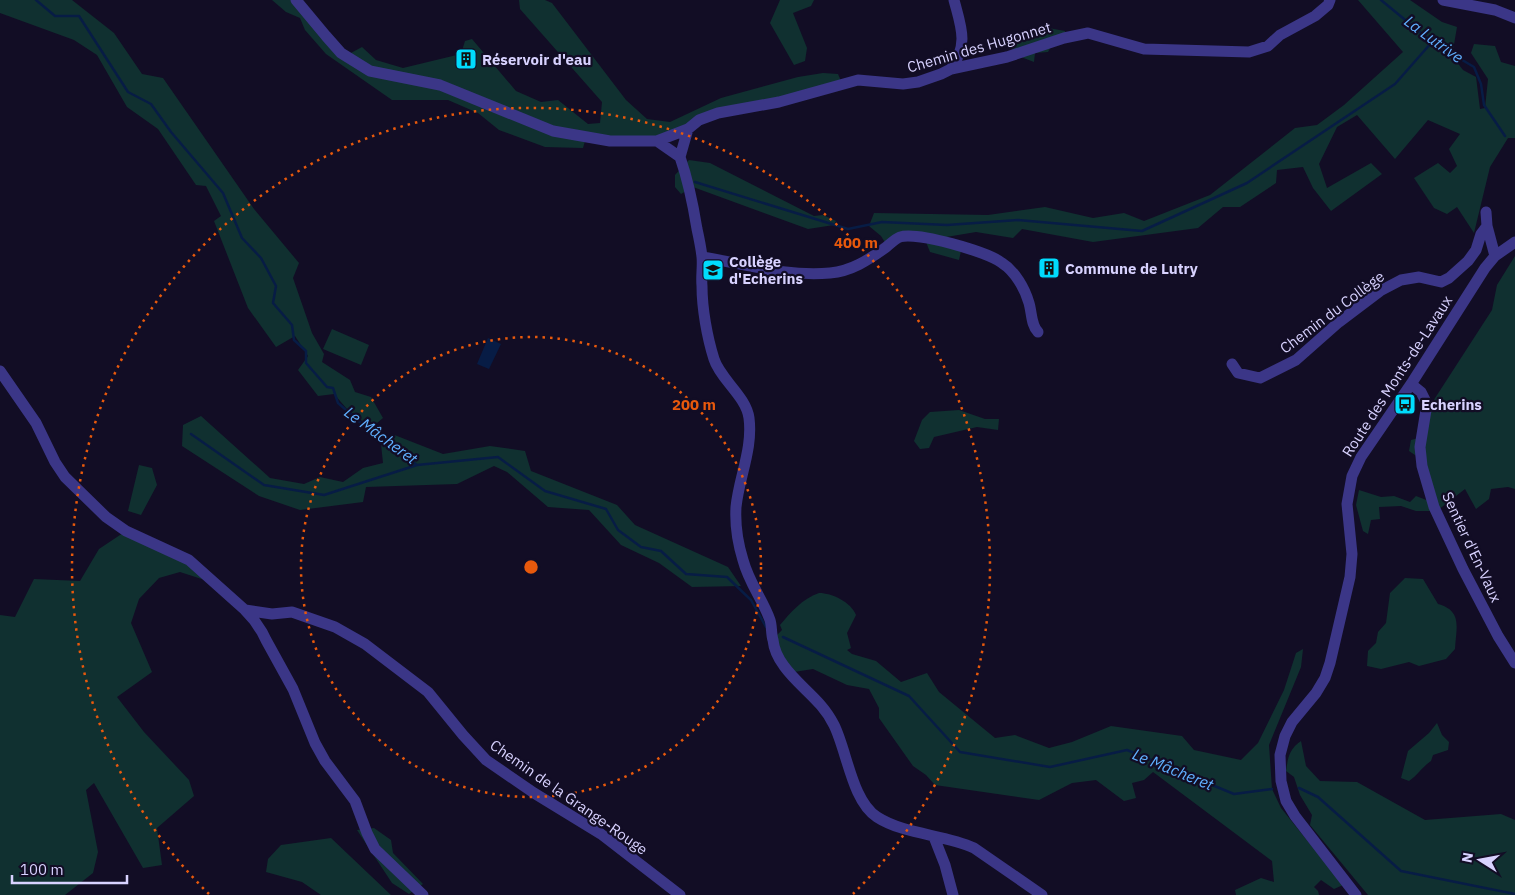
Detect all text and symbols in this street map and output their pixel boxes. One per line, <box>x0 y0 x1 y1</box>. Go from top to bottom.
water label: La Lutrive <box>1401 11 1467 67</box>
street label: Chemin des Hugonnet <box>905 17 1053 77</box>
building icon: Réservoir d'eau <box>454 47 478 71</box>
place label: Réservoir d'eau <box>482 50 592 69</box>
text: 400 m <box>834 233 878 252</box>
place label: Collège d'Echerins <box>729 252 804 288</box>
building icon: Commune de Lutry <box>1037 256 1061 280</box>
school or university icon: Collège d'Echerins <box>701 258 725 282</box>
place label: Commune de Lutry <box>1065 259 1198 278</box>
street label: Chemin du Collège <box>1276 267 1388 357</box>
street label: Route des Monts-de-Lavaux <box>1338 291 1457 460</box>
bus stop icon: Echerins <box>1393 392 1417 416</box>
text: 200 m <box>672 395 716 414</box>
place label: Echerins <box>1421 395 1482 414</box>
water label: Le Mâcheret <box>341 402 422 469</box>
street label: Sentier d'En-Vaux <box>1438 489 1506 606</box>
centre of rings <box>522 558 540 576</box>
street label: Chemin de la Grange-Rouge <box>487 735 651 859</box>
water label: Le Mâcheret <box>1130 744 1217 795</box>
north arrow <box>1455 835 1505 885</box>
text: N <box>1457 851 1477 864</box>
scale bar <box>12 852 128 884</box>
text: 100 m <box>20 860 64 879</box>

